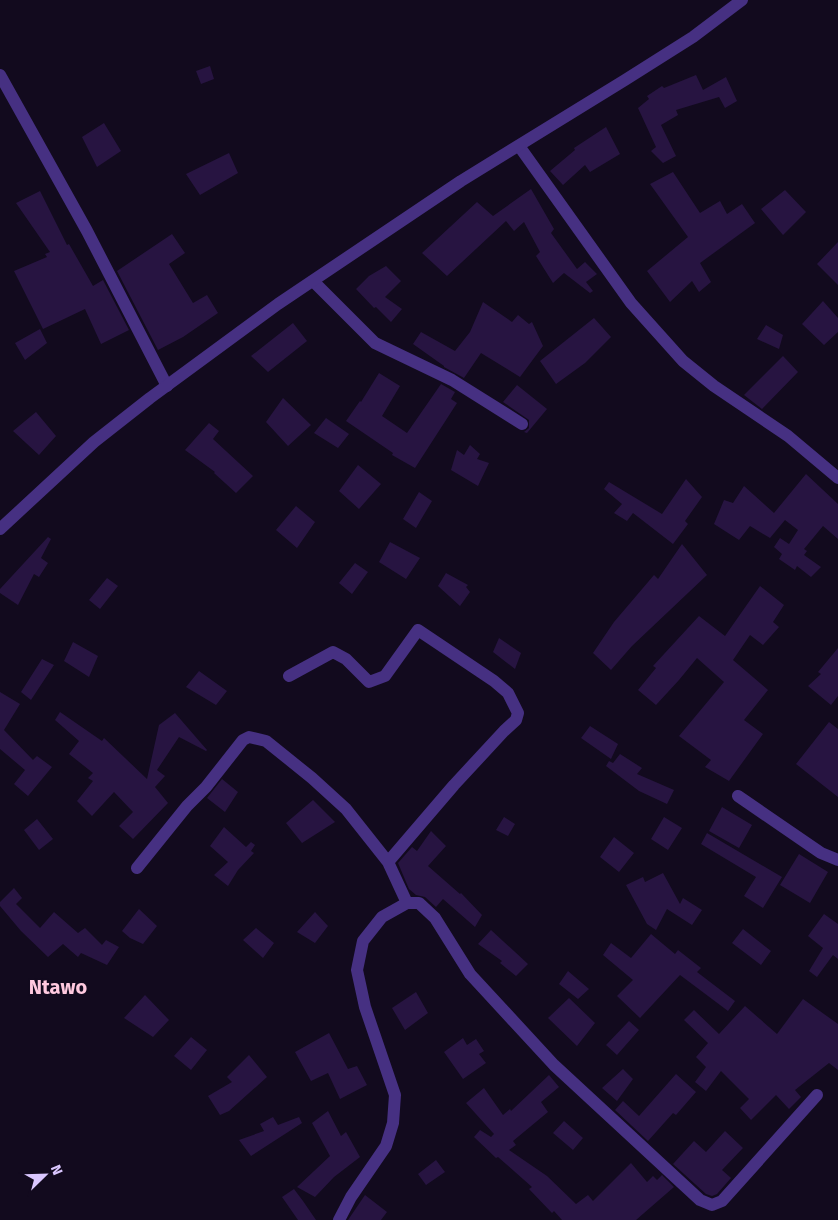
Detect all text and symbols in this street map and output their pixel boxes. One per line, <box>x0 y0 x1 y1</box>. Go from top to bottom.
district label: Ntawo <box>29 975 87 999</box>
north arrow <box>20 1150 70 1200</box>
text: N <box>47 1163 66 1178</box>

